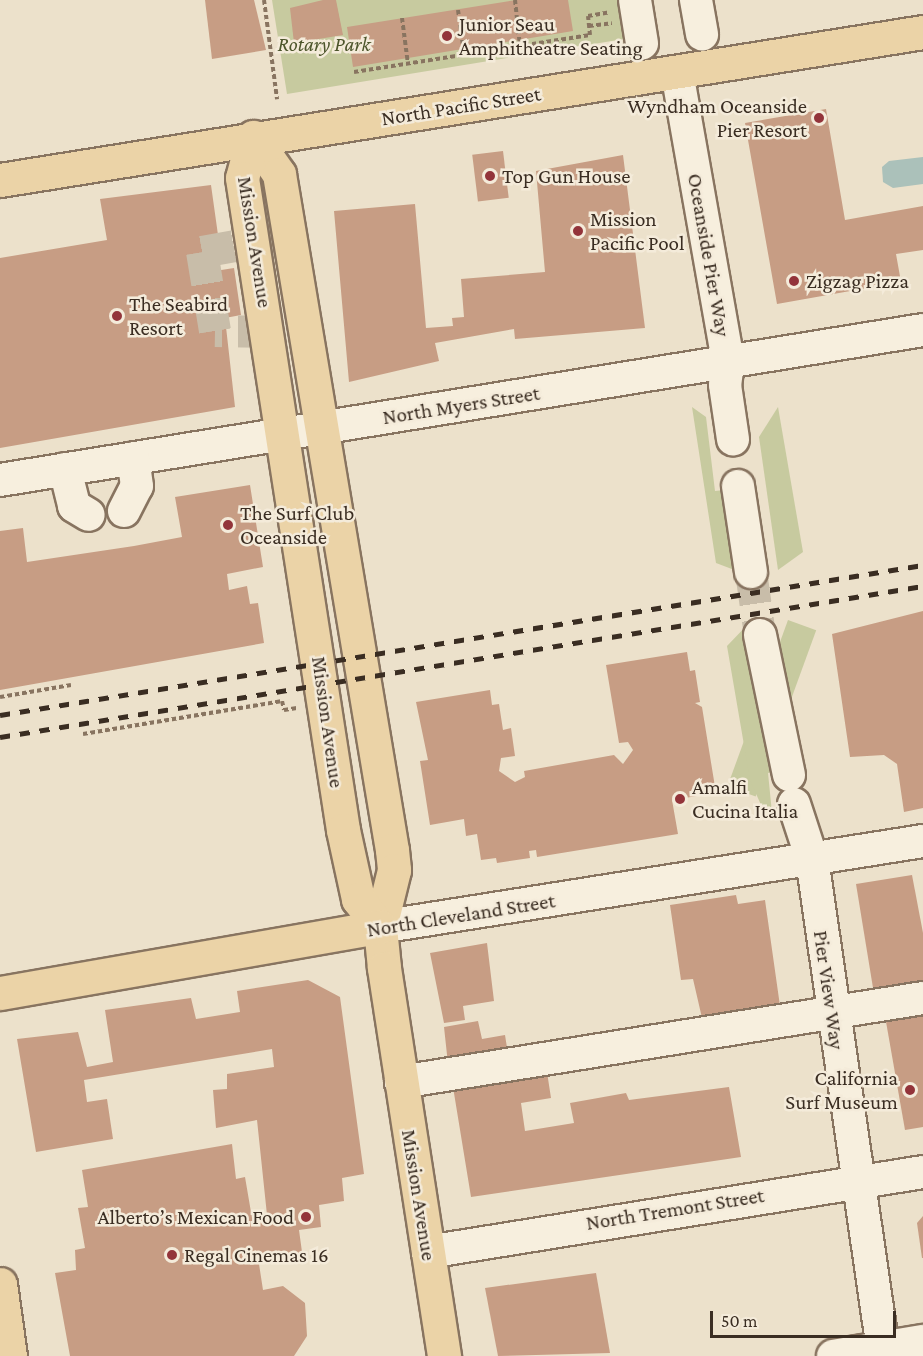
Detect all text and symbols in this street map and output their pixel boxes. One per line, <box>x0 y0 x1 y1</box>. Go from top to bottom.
place label: Junior Seau Amphitheatre Seating <box>459 11 643 61</box>
marker: Junior Seau Amphitheatre Seating <box>440 29 454 43</box>
park label: Rotary Park <box>277 31 371 57</box>
street label: North Pacific Street <box>380 81 542 131</box>
place label: Wyndham Oceanside Pier Resort <box>627 93 807 143</box>
marker: Wyndham Oceanside Pier Resort <box>812 111 826 125</box>
place label: Top Gun House <box>502 163 630 189</box>
marker: Top Gun House <box>483 169 497 183</box>
street label: Oceanside Pier Way <box>682 171 736 339</box>
street label: Mission Avenue <box>232 175 278 309</box>
place label: Mission Pacific Pool <box>590 206 685 256</box>
marker: Mission Pacific Pool <box>571 224 585 238</box>
place label: Zigzag Pizza <box>806 268 909 294</box>
marker: Zigzag Pizza <box>787 274 801 288</box>
place label: The Seabird Resort <box>129 291 228 341</box>
marker: The Seabird Resort <box>110 309 124 323</box>
street label: North Myers Street <box>381 380 541 430</box>
place label: The Surf Club Oceanside <box>240 500 354 550</box>
marker: The Surf Club Oceanside <box>221 518 235 532</box>
street label: Mission Avenue <box>306 655 350 789</box>
place label: Amalfi Cucina Italia <box>692 774 798 824</box>
marker: Amalfi Cucina Italia <box>673 792 687 806</box>
street label: North Cleveland Street <box>365 888 557 942</box>
street label: Pier View Way <box>808 929 850 1051</box>
place label: California Surf Museum <box>785 1065 898 1115</box>
marker: California Surf Museum <box>903 1083 917 1097</box>
street label: Mission Avenue <box>396 1128 442 1262</box>
street label: North Tremont Street <box>584 1182 766 1236</box>
place label: Alberto’s Mexican Food <box>97 1204 294 1230</box>
marker: Alberto’s Mexican Food <box>299 1210 313 1224</box>
place label: Regal Cinemas 16 <box>184 1242 329 1268</box>
marker: Regal Cinemas 16 <box>165 1248 179 1262</box>
scale bar <box>713 1299 899 1337</box>
text: 50 m <box>721 1311 758 1331</box>

